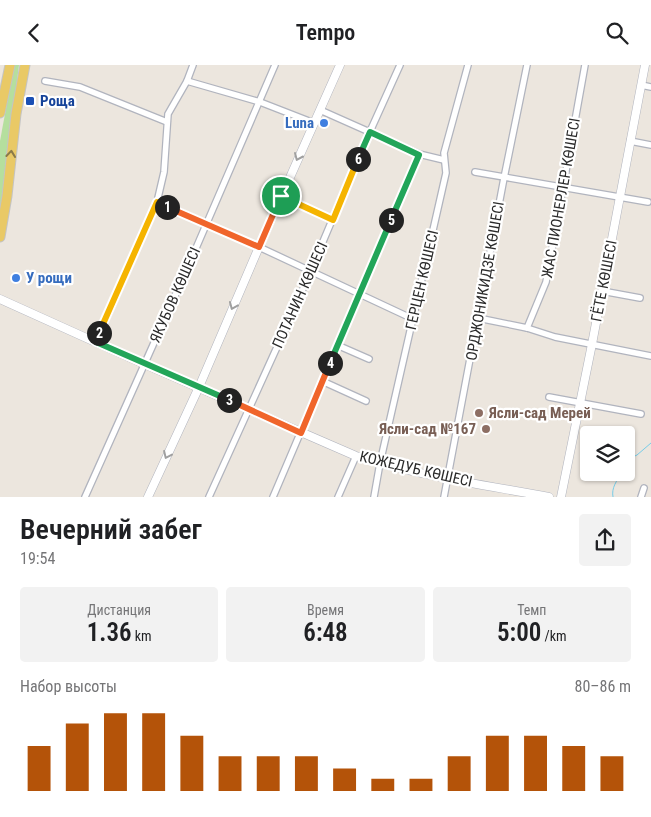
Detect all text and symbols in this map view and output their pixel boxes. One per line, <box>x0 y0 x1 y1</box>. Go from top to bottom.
icon: back <box>20 19 48 47</box>
icon: search <box>603 19 631 47</box>
text: Tempo <box>296 20 355 45</box>
place label: Роща <box>40 92 75 110</box>
marker: Роща <box>24 95 36 107</box>
place label: Luna <box>285 114 314 132</box>
marker: Luna <box>318 117 330 129</box>
street label: ЖАС ПИОНЕРЛЕР КӨШЕСІ <box>538 117 584 279</box>
pin: 6 <box>346 147 370 171</box>
one-way arrow <box>5 150 16 158</box>
text: 6 <box>355 151 362 167</box>
one-way arrow <box>294 152 305 161</box>
pin <box>260 175 302 217</box>
icon: arrive <box>267 182 295 210</box>
pin: 1 <box>154 195 180 219</box>
text: 1 <box>164 199 171 215</box>
street label: ОРДЖОНИКИДЗЕ КӨШЕСІ <box>462 200 508 362</box>
pin: 5 <box>378 207 404 233</box>
text: 5 <box>388 212 395 228</box>
street label: ГЕРЦЕН КӨШЕСІ <box>402 228 442 332</box>
street label: ПОТАНИН КӨШЕСІ <box>269 239 331 351</box>
street label: ГЁТЕ КӨШЕСІ <box>587 239 621 323</box>
street label: ЯКУБОВ КӨШЕСІ <box>146 244 204 346</box>
place label: У рощи <box>26 269 72 287</box>
marker: У рощи <box>10 272 22 284</box>
one-way arrow <box>229 301 240 310</box>
pin: 2 <box>86 321 112 345</box>
text: 2 <box>96 325 103 341</box>
pin: 4 <box>318 351 342 375</box>
text: 4 <box>327 355 334 371</box>
pin: 3 <box>216 387 242 413</box>
text: 3 <box>226 392 233 408</box>
place label: Ясли-сад Мерей <box>488 404 591 422</box>
marker: Ясли-сад Мерей <box>473 407 485 419</box>
place label: Ясли-сад №167 <box>378 420 476 438</box>
marker: Ясли-сад №167 <box>480 423 492 435</box>
map controls <box>580 426 635 481</box>
button: layers <box>580 426 635 481</box>
street label: КОЖЕДУБ КӨШЕСІ <box>358 447 474 491</box>
one-way arrow <box>163 450 174 459</box>
text: Вечерний забег <box>20 513 202 546</box>
button: share <box>579 514 631 566</box>
text: 19:54 <box>20 549 55 568</box>
text: Дистанция <box>87 602 151 618</box>
text: Время <box>307 602 344 618</box>
text: Темп <box>517 602 547 618</box>
text: 1.36 <box>87 618 132 647</box>
text: 6:48 <box>303 618 348 647</box>
text: 5:00 <box>497 618 541 647</box>
text: km <box>132 628 152 644</box>
text: /km <box>541 628 567 644</box>
text: Набор высоты <box>20 677 117 696</box>
text: 80–86 m <box>575 677 631 696</box>

